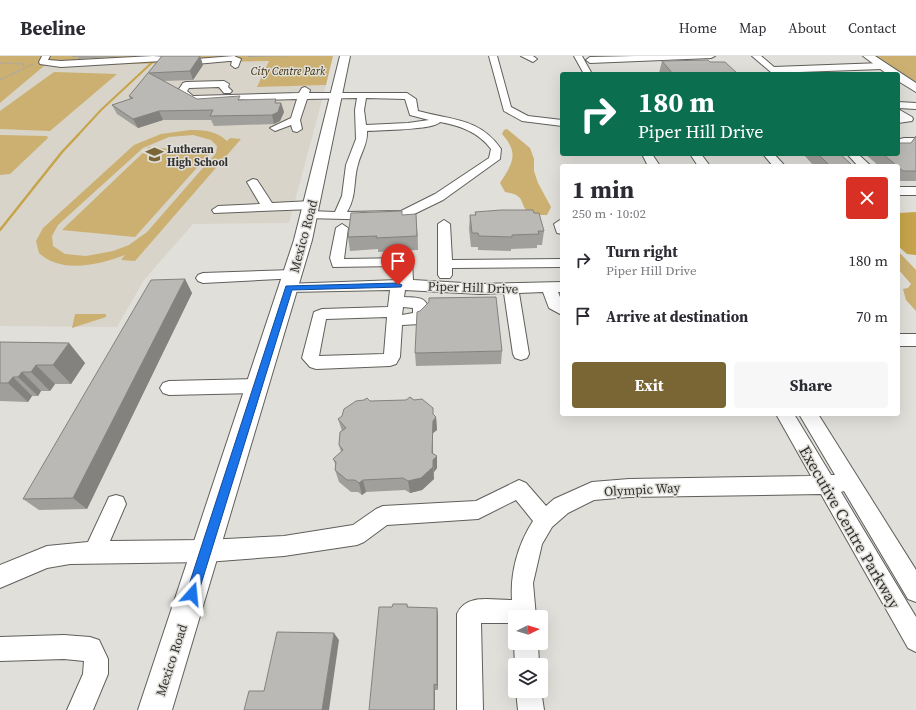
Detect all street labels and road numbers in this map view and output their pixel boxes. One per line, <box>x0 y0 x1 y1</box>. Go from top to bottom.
street label: Mexico Road <box>286 197 322 274</box>
street label: Piper Hill Drive <box>427 277 519 298</box>
street label: Executive Centre Parkway <box>794 441 906 613</box>
street label: Olympic Way <box>603 479 681 500</box>
street label: Mexico Road <box>152 621 191 698</box>

